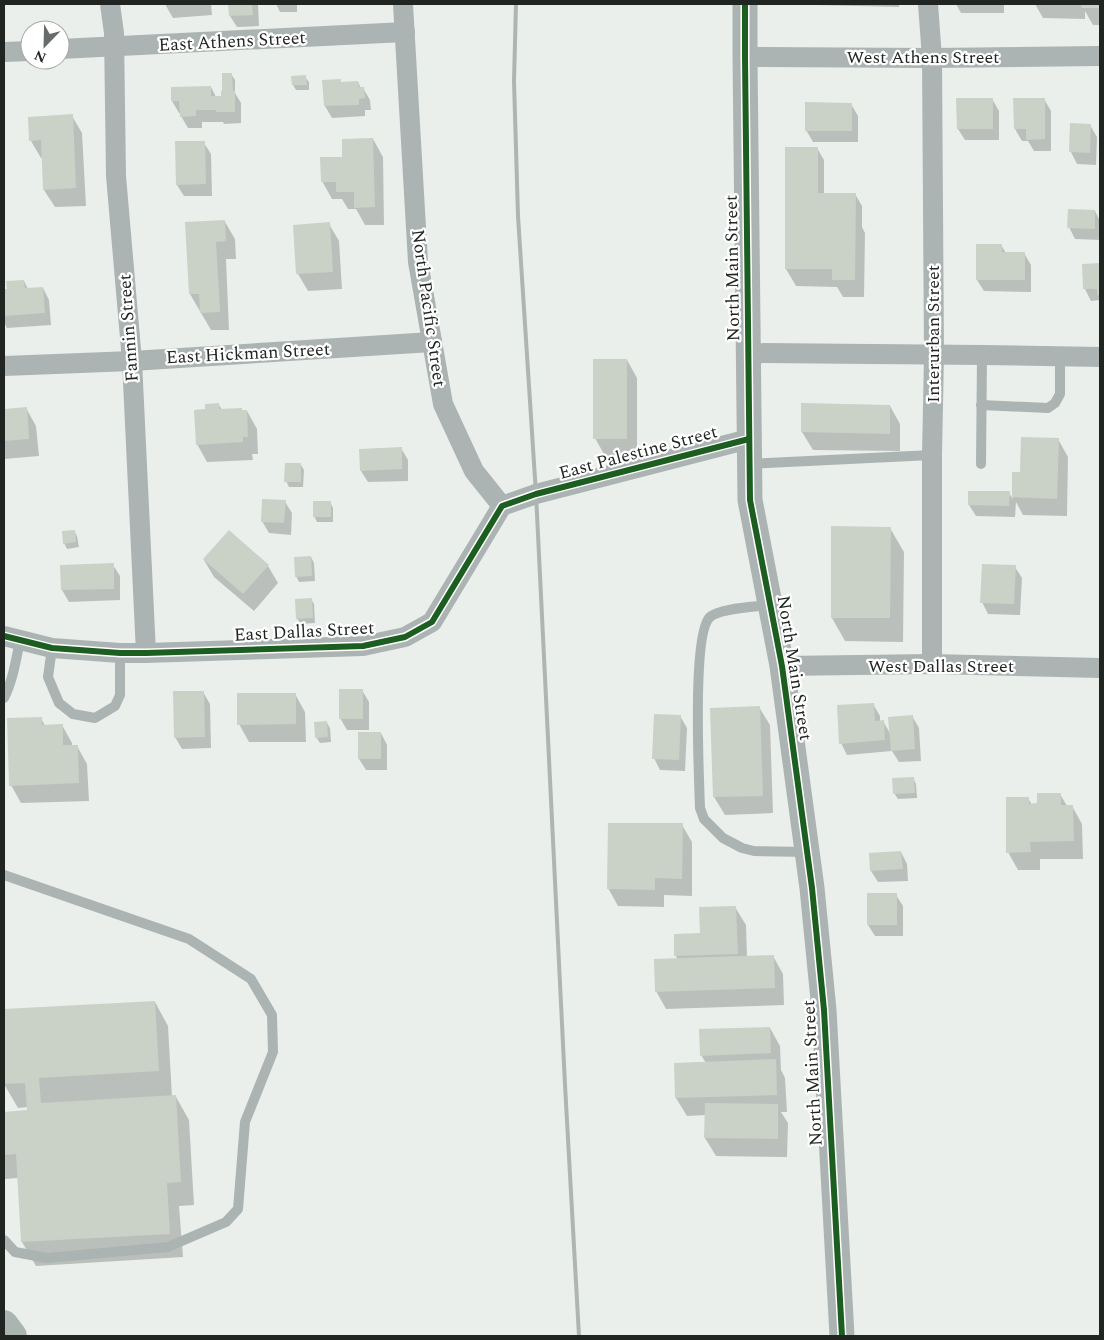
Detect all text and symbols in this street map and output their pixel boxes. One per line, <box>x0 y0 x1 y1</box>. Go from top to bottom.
north arrow <box>20 20 70 70</box>
street label: East Athens Street <box>158 24 306 59</box>
street label: West Athens Street <box>847 44 999 71</box>
text: N <box>31 45 49 68</box>
street label: North Main Street <box>718 195 747 341</box>
street label: North Pacific Street <box>404 228 453 389</box>
street label: Interurban Street <box>920 265 947 403</box>
street label: Fannin Street <box>111 273 146 383</box>
street label: East Hickman Street <box>165 336 331 371</box>
street label: East Palestine Street <box>556 418 721 487</box>
street label: North Main Street <box>770 594 819 743</box>
street label: East Dallas Street <box>233 614 375 649</box>
street label: West Dallas Street <box>868 653 1014 680</box>
street label: North Main Street <box>795 999 830 1147</box>

